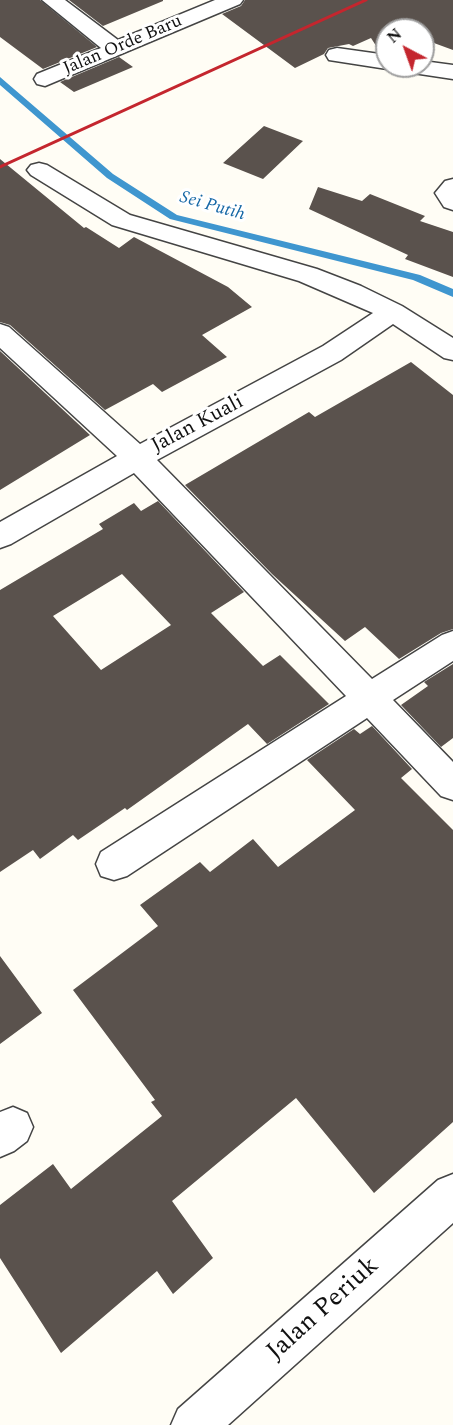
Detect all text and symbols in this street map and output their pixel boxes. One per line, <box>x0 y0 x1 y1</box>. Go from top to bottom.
street label: Jalan Orde Baru <box>60 11 186 81</box>
north arrow <box>375 18 435 78</box>
text: N <box>382 23 407 49</box>
water label: Sei Putih <box>177 187 247 227</box>
street label: Jalan Kuali <box>148 390 248 460</box>
street label: Jalan Periuk <box>261 1252 387 1368</box>

